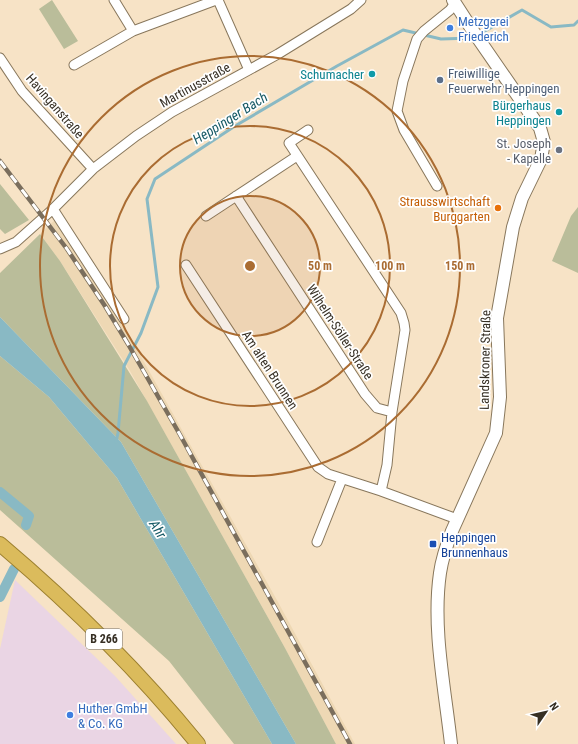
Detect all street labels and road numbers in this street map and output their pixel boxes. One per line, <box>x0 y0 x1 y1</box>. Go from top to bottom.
street label: Martinusstraße <box>157 59 233 111</box>
street label: Havinganstraße <box>23 71 87 141</box>
street label: Wilhelm-Söller-Straße <box>304 282 376 382</box>
street label: Landskroner Straße <box>477 310 493 410</box>
street label: Am alten Brunnen <box>239 328 301 412</box>
road number: B 266 <box>86 629 122 649</box>

